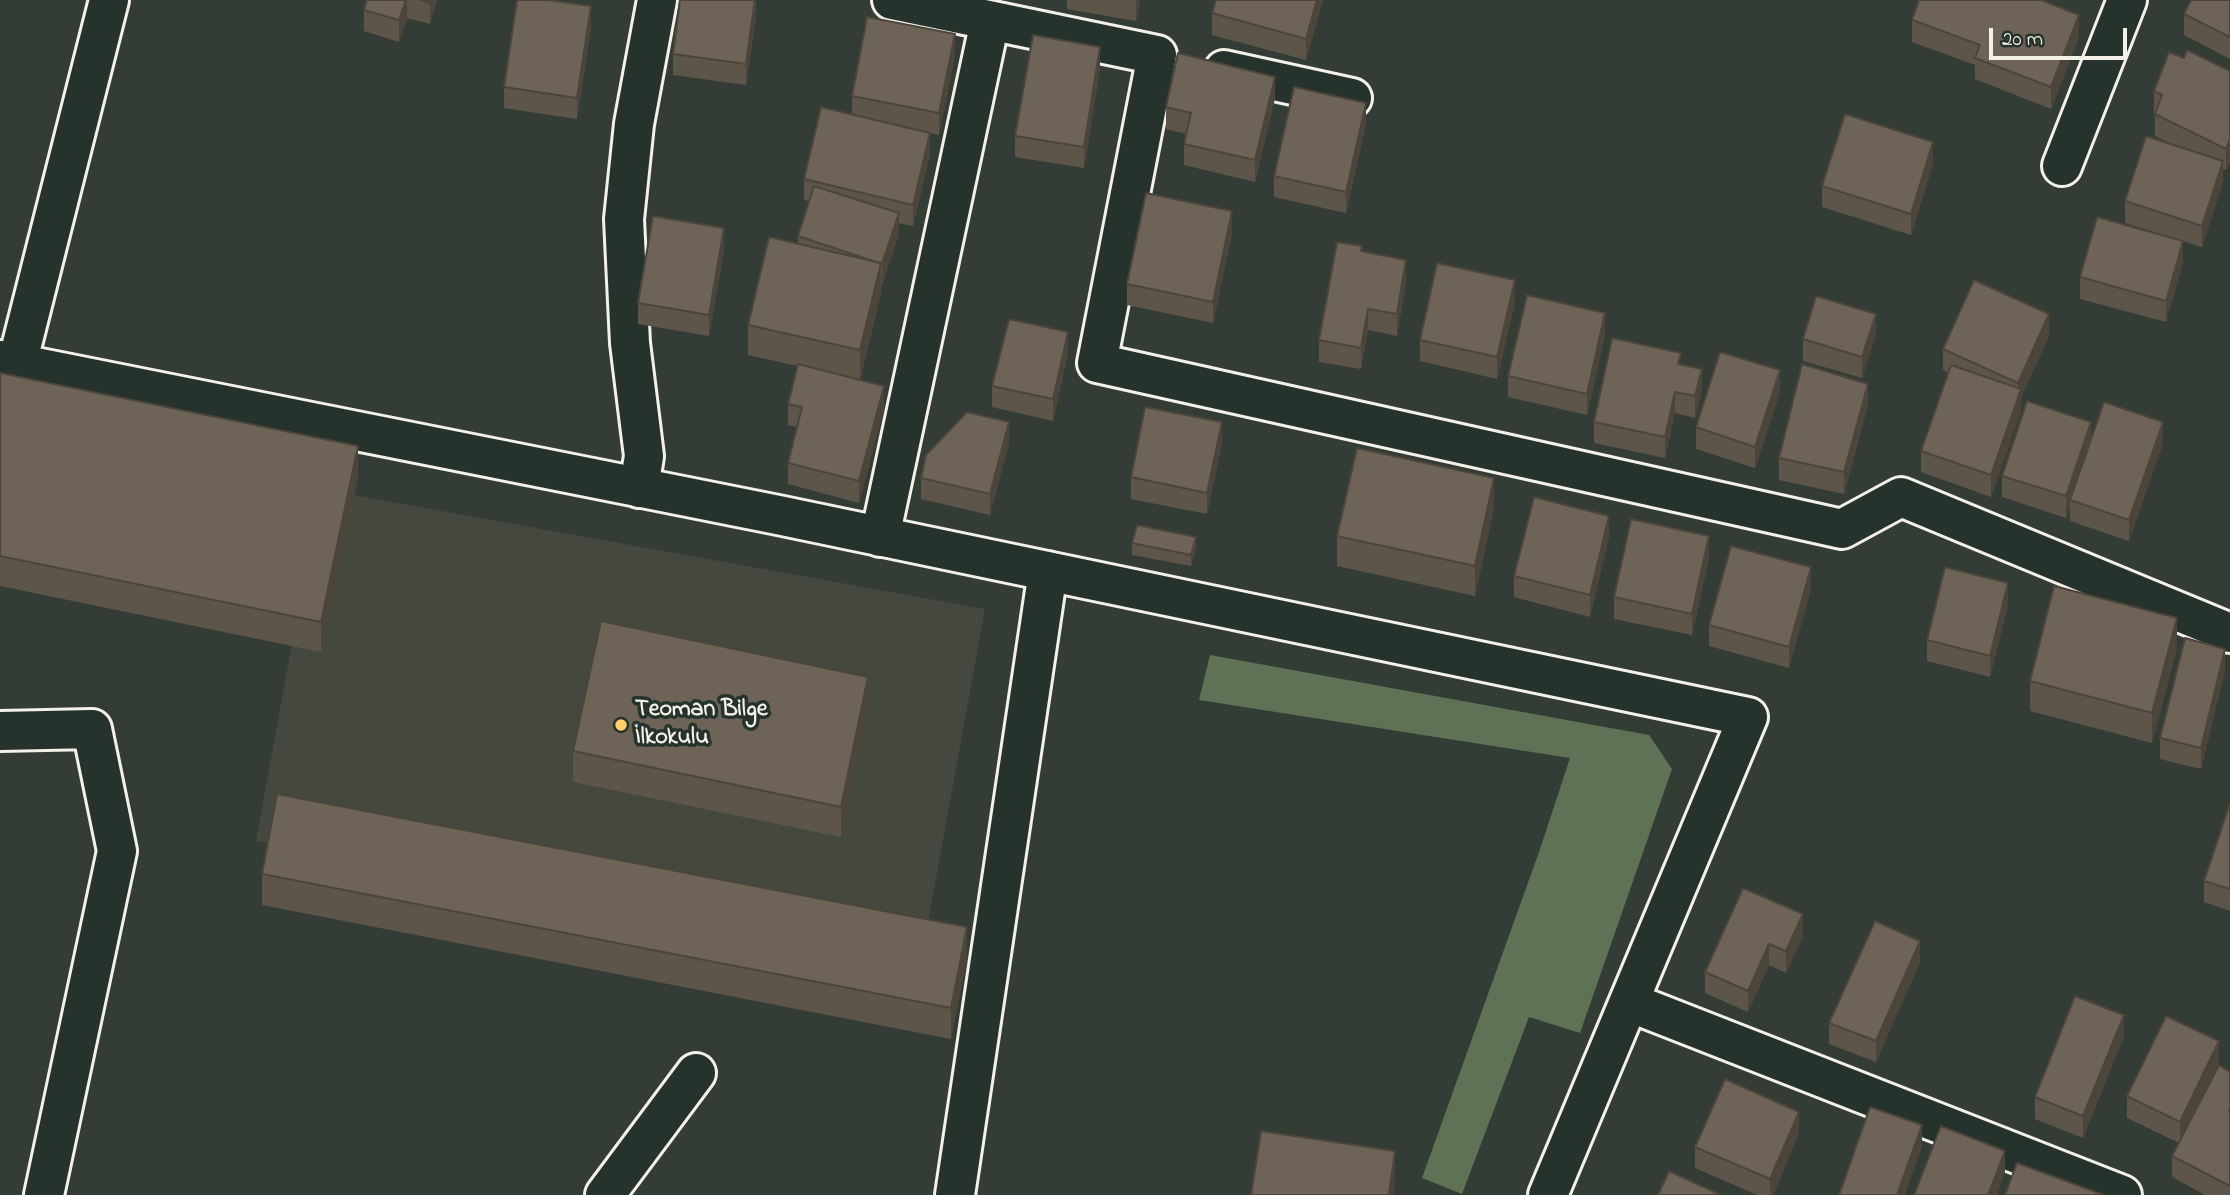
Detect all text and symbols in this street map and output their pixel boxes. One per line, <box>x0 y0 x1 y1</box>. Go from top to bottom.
scale bar <box>1992 14 2130 58</box>
text: 20 m <box>2002 25 2043 55</box>
place label: Teoman Bilge İlkokulu <box>635 697 767 753</box>
marker: Teoman Bilge İlkokulu <box>613 717 629 733</box>

